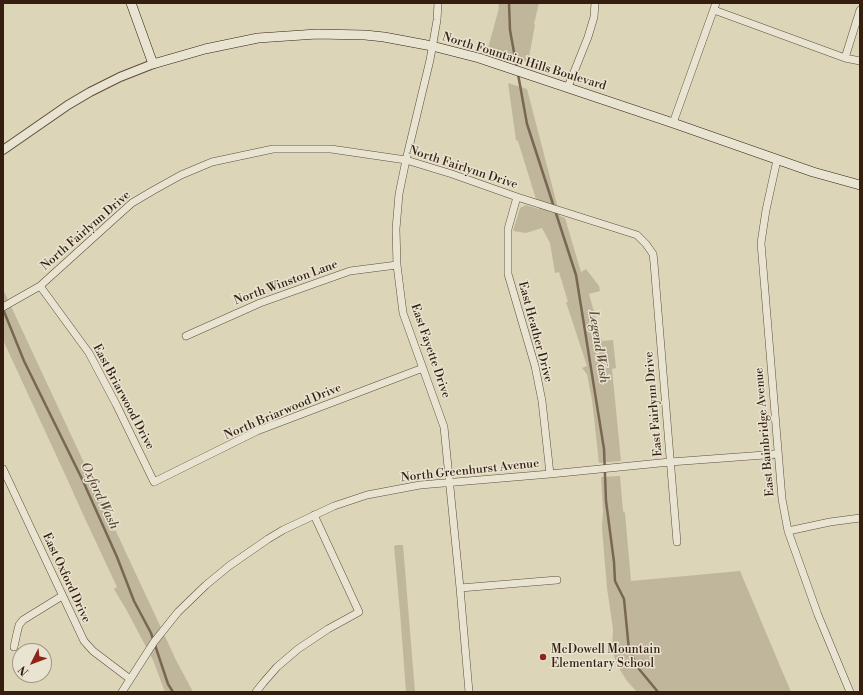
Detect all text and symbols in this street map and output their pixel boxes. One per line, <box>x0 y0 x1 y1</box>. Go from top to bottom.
street label: North Fountain Hills Boulevard <box>440 30 608 94</box>
street label: North Fairlynn Drive <box>407 144 519 192</box>
street label: North Fairlynn Drive <box>38 188 134 274</box>
street label: North Winston Lane <box>232 257 340 309</box>
street label: East Heather Drive <box>515 280 555 384</box>
street label: East Fayette Drive <box>407 302 453 400</box>
water label: Legend Wash <box>585 310 611 384</box>
street label: East Briarwood Drive <box>89 342 157 452</box>
street label: East Fairlynn Drive <box>642 351 666 457</box>
street label: East Bainbridge Avenue <box>752 367 778 497</box>
street label: North Briarwood Drive <box>222 381 344 443</box>
street label: North Greenhurst Avenue <box>400 457 540 485</box>
water label: Oxford Wash <box>77 460 121 532</box>
street label: East Oxford Drive <box>39 531 93 625</box>
north arrow <box>12 643 52 683</box>
place label: McDowell Mountain Elementary School <box>551 643 660 671</box>
marker: McDowell Mountain Elementary School <box>538 652 548 662</box>
text: N <box>16 662 32 678</box>

